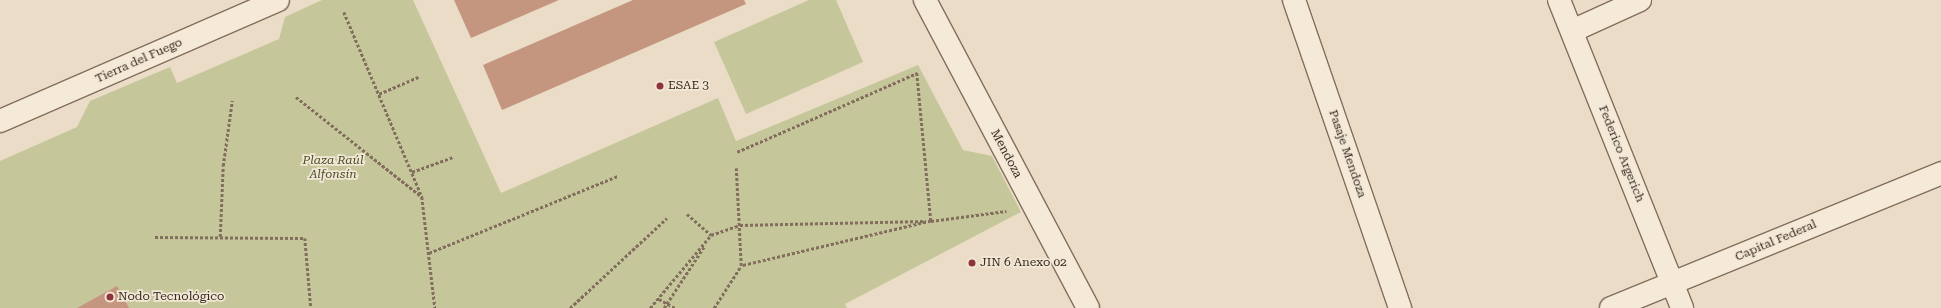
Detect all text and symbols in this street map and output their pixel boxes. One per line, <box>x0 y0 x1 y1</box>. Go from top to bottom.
street label: Tierra del Fuego <box>93 35 185 87</box>
place label: ESAE 3 <box>668 79 709 93</box>
marker: ESAE 3 <box>655 81 665 91</box>
street label: Federico Argerich <box>1595 104 1647 204</box>
street label: Pasaje Mendoza <box>1325 108 1369 200</box>
street label: Mendoza <box>987 127 1025 181</box>
park label: Plaza Raúl Alfonsín <box>303 154 363 182</box>
street label: Capital Federal <box>1733 217 1819 265</box>
place label: JIN 6 Anexo 02 <box>980 256 1067 270</box>
marker: JIN 6 Anexo 02 <box>967 258 977 268</box>
place label: Nodo Tecnológico <box>118 290 224 304</box>
marker: Nodo Tecnológico <box>105 292 115 302</box>

